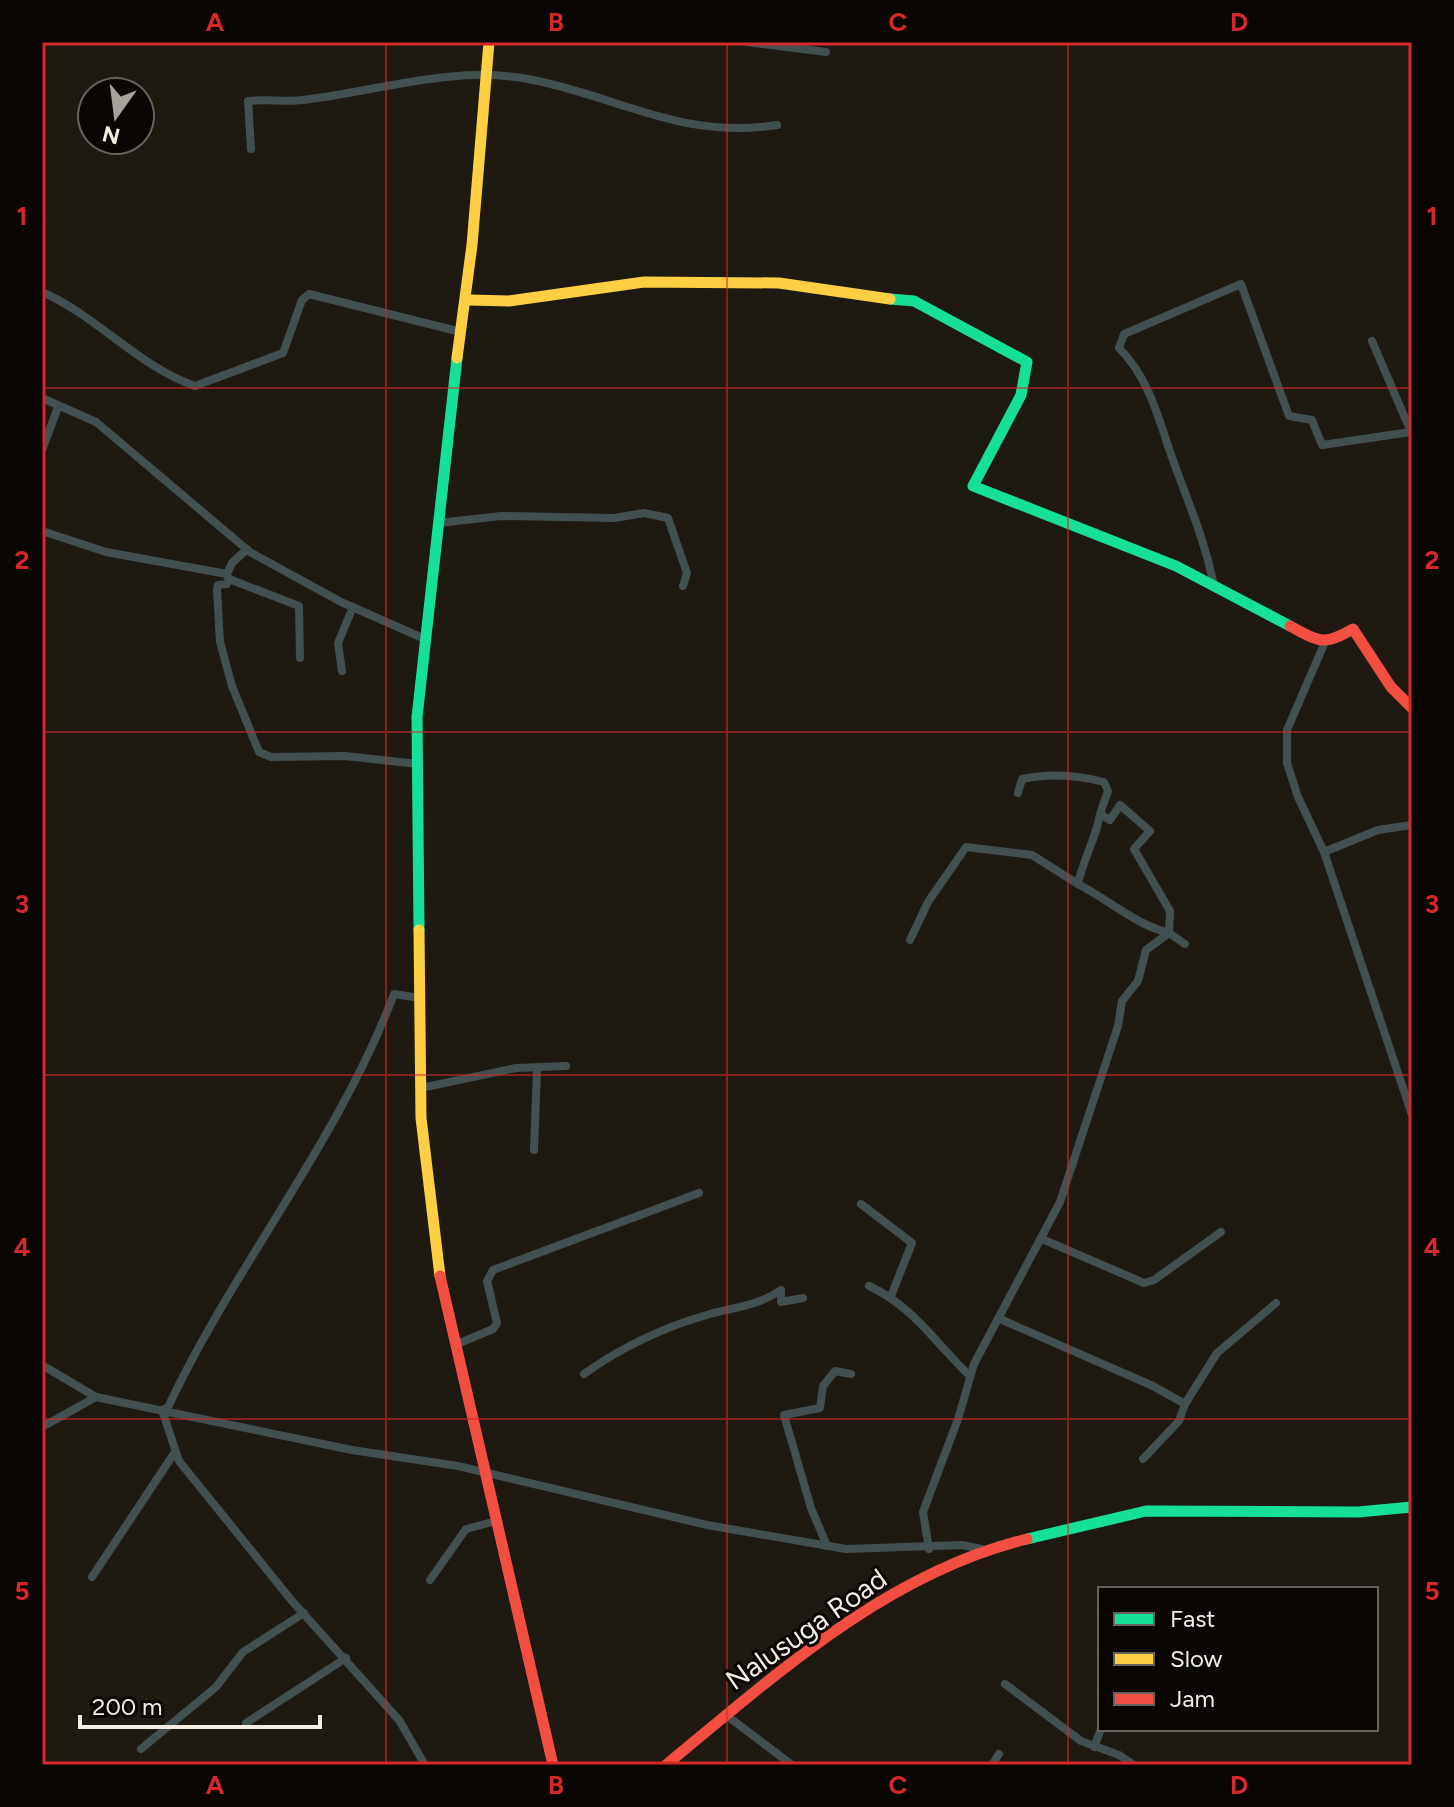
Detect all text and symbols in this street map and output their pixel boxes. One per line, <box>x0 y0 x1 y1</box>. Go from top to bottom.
text: A <box>206 6 225 38</box>
text: B <box>548 6 564 38</box>
text: C <box>889 6 908 38</box>
text: D <box>1230 6 1248 38</box>
north arrow <box>76 76 156 156</box>
text: N <box>100 120 123 150</box>
text: 1 <box>17 200 27 232</box>
text: 1 <box>1427 200 1437 232</box>
text: 2 <box>14 544 30 576</box>
text: 2 <box>1424 544 1440 576</box>
text: 3 <box>15 888 29 920</box>
text: 3 <box>1425 888 1439 920</box>
text: 4 <box>14 1231 30 1263</box>
text: 4 <box>1424 1231 1440 1263</box>
street label: Nalusuga Road <box>719 1561 893 1697</box>
text: 5 <box>14 1575 30 1607</box>
text: 5 <box>1424 1575 1440 1607</box>
legend <box>1098 1587 1378 1731</box>
text: Fast <box>1170 1604 1215 1633</box>
text: Slow <box>1170 1644 1223 1673</box>
scale bar <box>80 1679 320 1729</box>
text: Jam <box>1170 1684 1215 1713</box>
text: 200 m <box>92 1692 163 1721</box>
text: A <box>206 1769 225 1801</box>
text: B <box>548 1769 564 1801</box>
text: C <box>889 1769 908 1801</box>
text: D <box>1230 1769 1248 1801</box>

